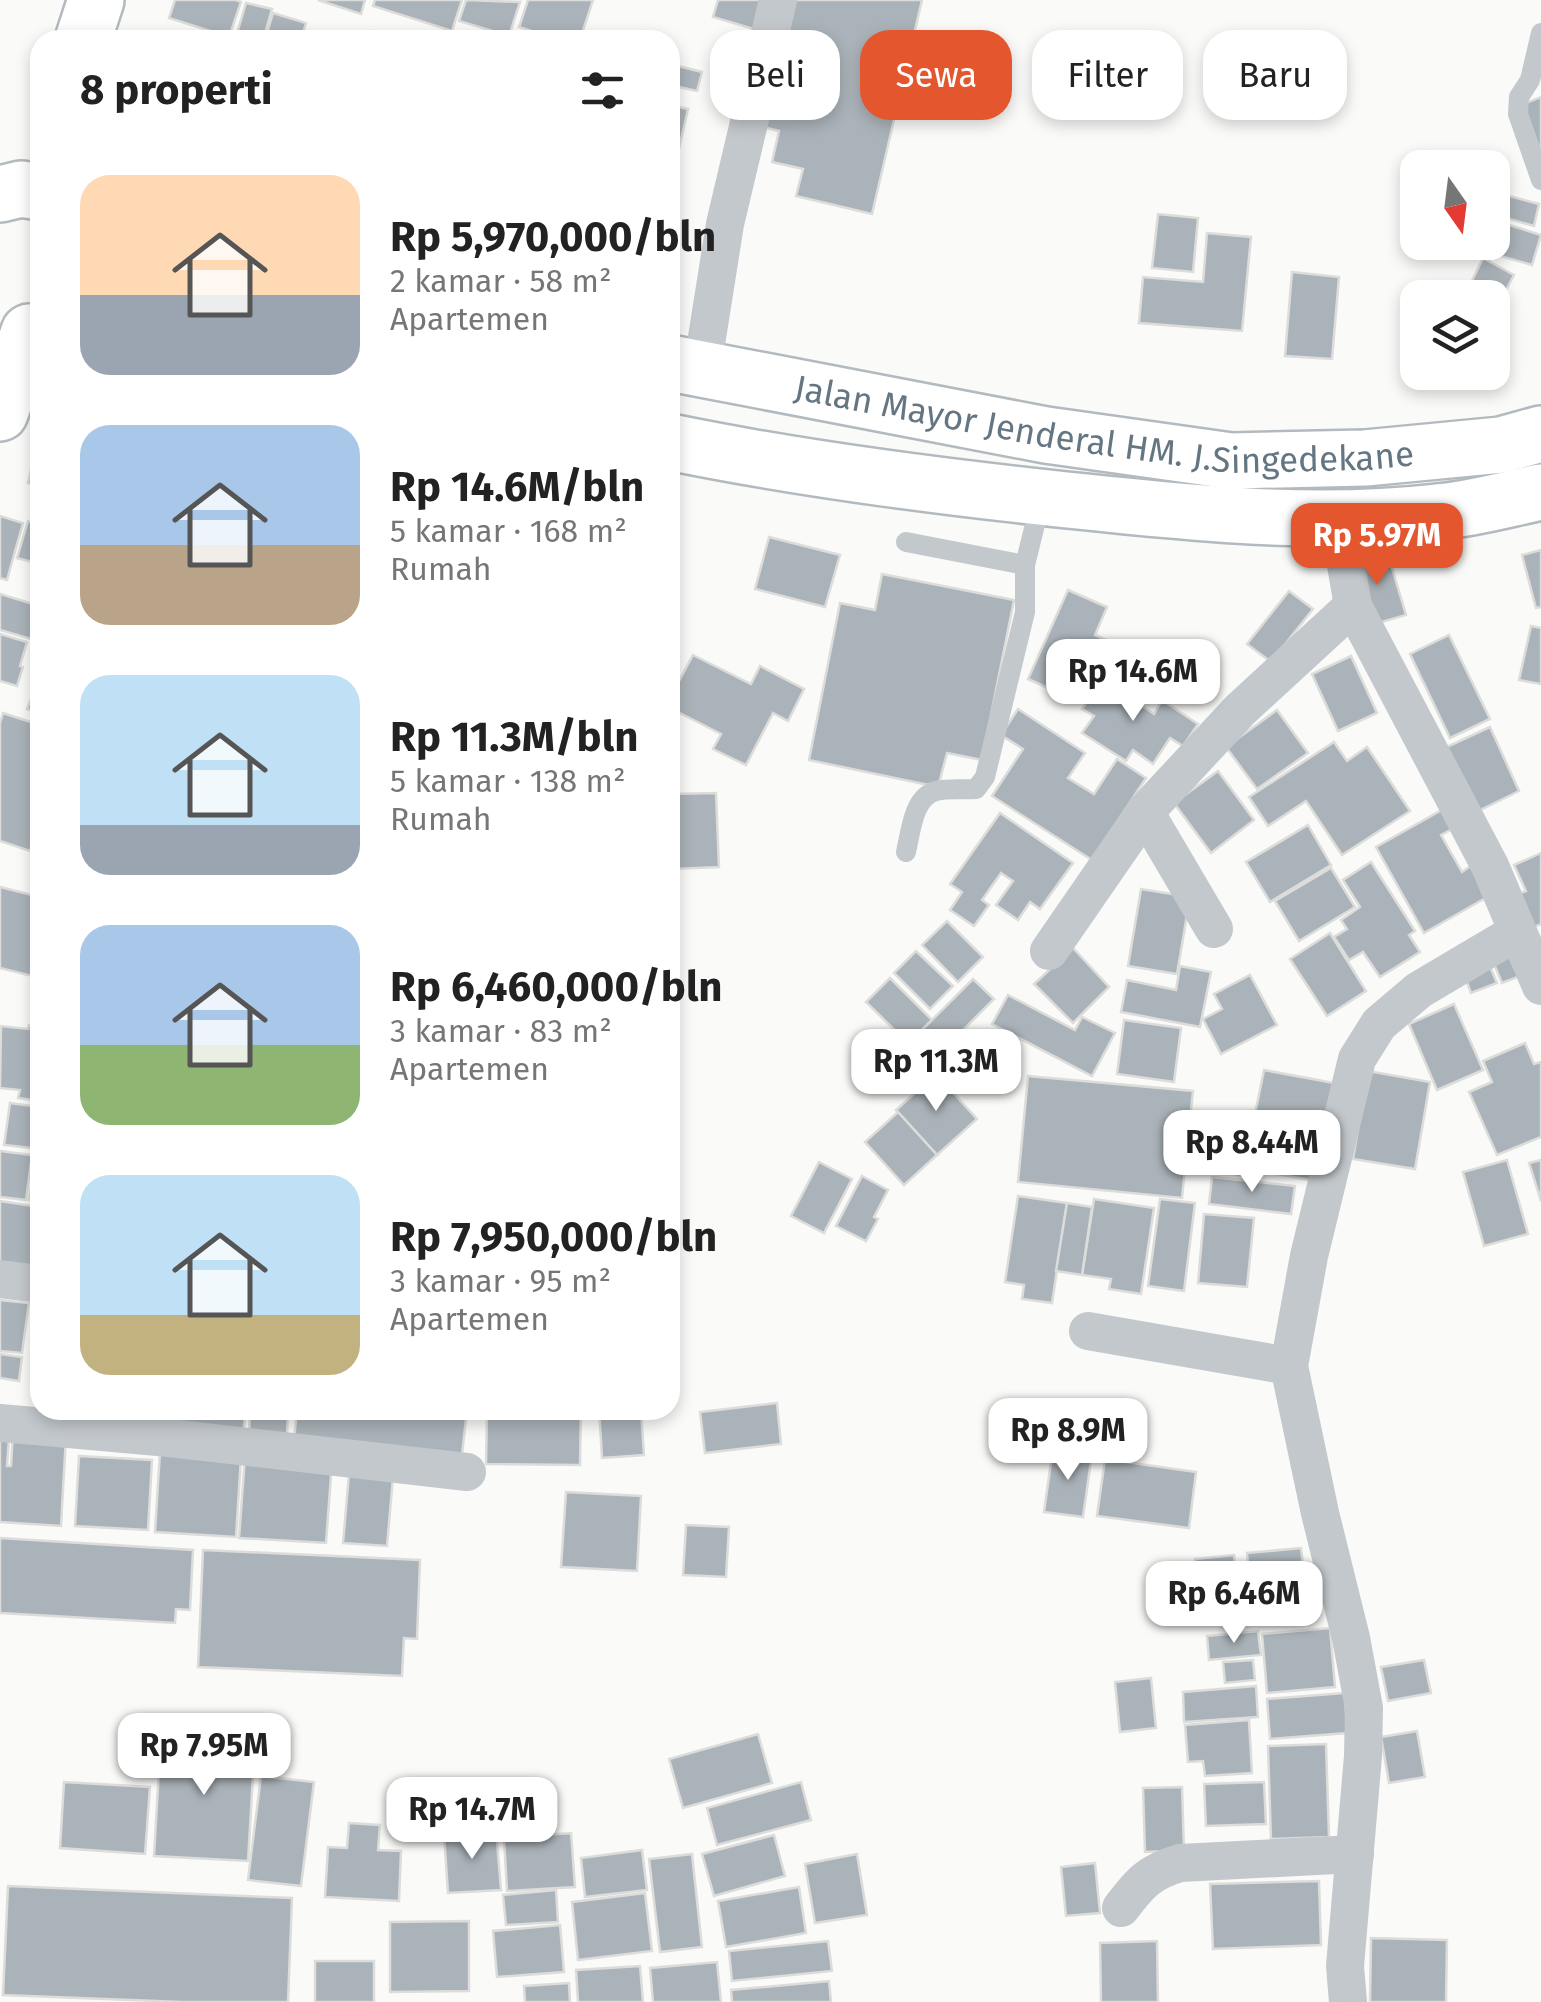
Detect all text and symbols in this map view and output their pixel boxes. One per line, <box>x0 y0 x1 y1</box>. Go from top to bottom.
chip: Beli <box>710 30 840 120</box>
chip: Sewa <box>860 30 1012 120</box>
chip: Filter <box>1032 30 1183 120</box>
chip: Baru <box>1203 30 1347 120</box>
icon: filters <box>575 63 630 118</box>
text: 8 properti <box>80 65 273 115</box>
north arrow <box>1400 150 1510 260</box>
map controls <box>1400 150 1510 390</box>
text: Rp 5,970,000/bln <box>390 212 716 262</box>
icon: home <box>160 215 280 335</box>
text: 2 kamar · 58 m² <box>390 262 612 300</box>
button: layers <box>1400 280 1510 390</box>
text: Apartemen <box>390 300 549 338</box>
street label: Jalan Mayor Jenderal HM. J.Singedekane <box>791 366 1416 482</box>
text: Rp 14.6M/bln <box>390 462 644 512</box>
icon: home <box>160 465 280 585</box>
pin: Rp 5.97M <box>1274 503 1480 588</box>
text: 5 kamar · 168 m² <box>390 512 627 550</box>
text: Rp 5.97M <box>1313 516 1441 554</box>
text: Rumah <box>390 550 492 588</box>
pin: Rp 14.6M <box>1030 639 1236 724</box>
text: Rp 14.6M <box>1068 652 1198 690</box>
text: Rp 11.3M/bln <box>390 712 638 762</box>
icon: home <box>160 715 280 835</box>
text: 5 kamar · 138 m² <box>390 762 626 800</box>
text: Rumah <box>390 800 492 838</box>
text: Rp 6,460,000/bln <box>390 962 723 1012</box>
icon: home <box>160 965 280 1085</box>
text: 3 kamar · 83 m² <box>390 1012 612 1050</box>
pin: Rp 11.3M <box>833 1029 1039 1114</box>
text: Rp 11.3M <box>873 1042 999 1080</box>
text: Apartemen <box>390 1050 549 1088</box>
pin: Rp 8.44M <box>1149 1110 1355 1195</box>
text: Rp 8.44M <box>1185 1123 1319 1161</box>
text: Rp 7,950,000/bln <box>390 1212 717 1262</box>
icon: home <box>160 1215 280 1335</box>
text: 3 kamar · 95 m² <box>390 1262 611 1300</box>
text: Apartemen <box>390 1300 549 1338</box>
pin: Rp 8.9M <box>976 1398 1160 1483</box>
text: Rp 8.9M <box>1010 1411 1126 1449</box>
pin: Rp 6.46M <box>1131 1561 1337 1646</box>
text: Rp 6.46M <box>1168 1574 1300 1612</box>
pin: Rp 7.95M <box>101 1713 307 1798</box>
text: Rp 7.95M <box>140 1726 268 1764</box>
pin: Rp 14.7M <box>369 1777 575 1862</box>
text: Rp 14.7M <box>408 1790 536 1828</box>

